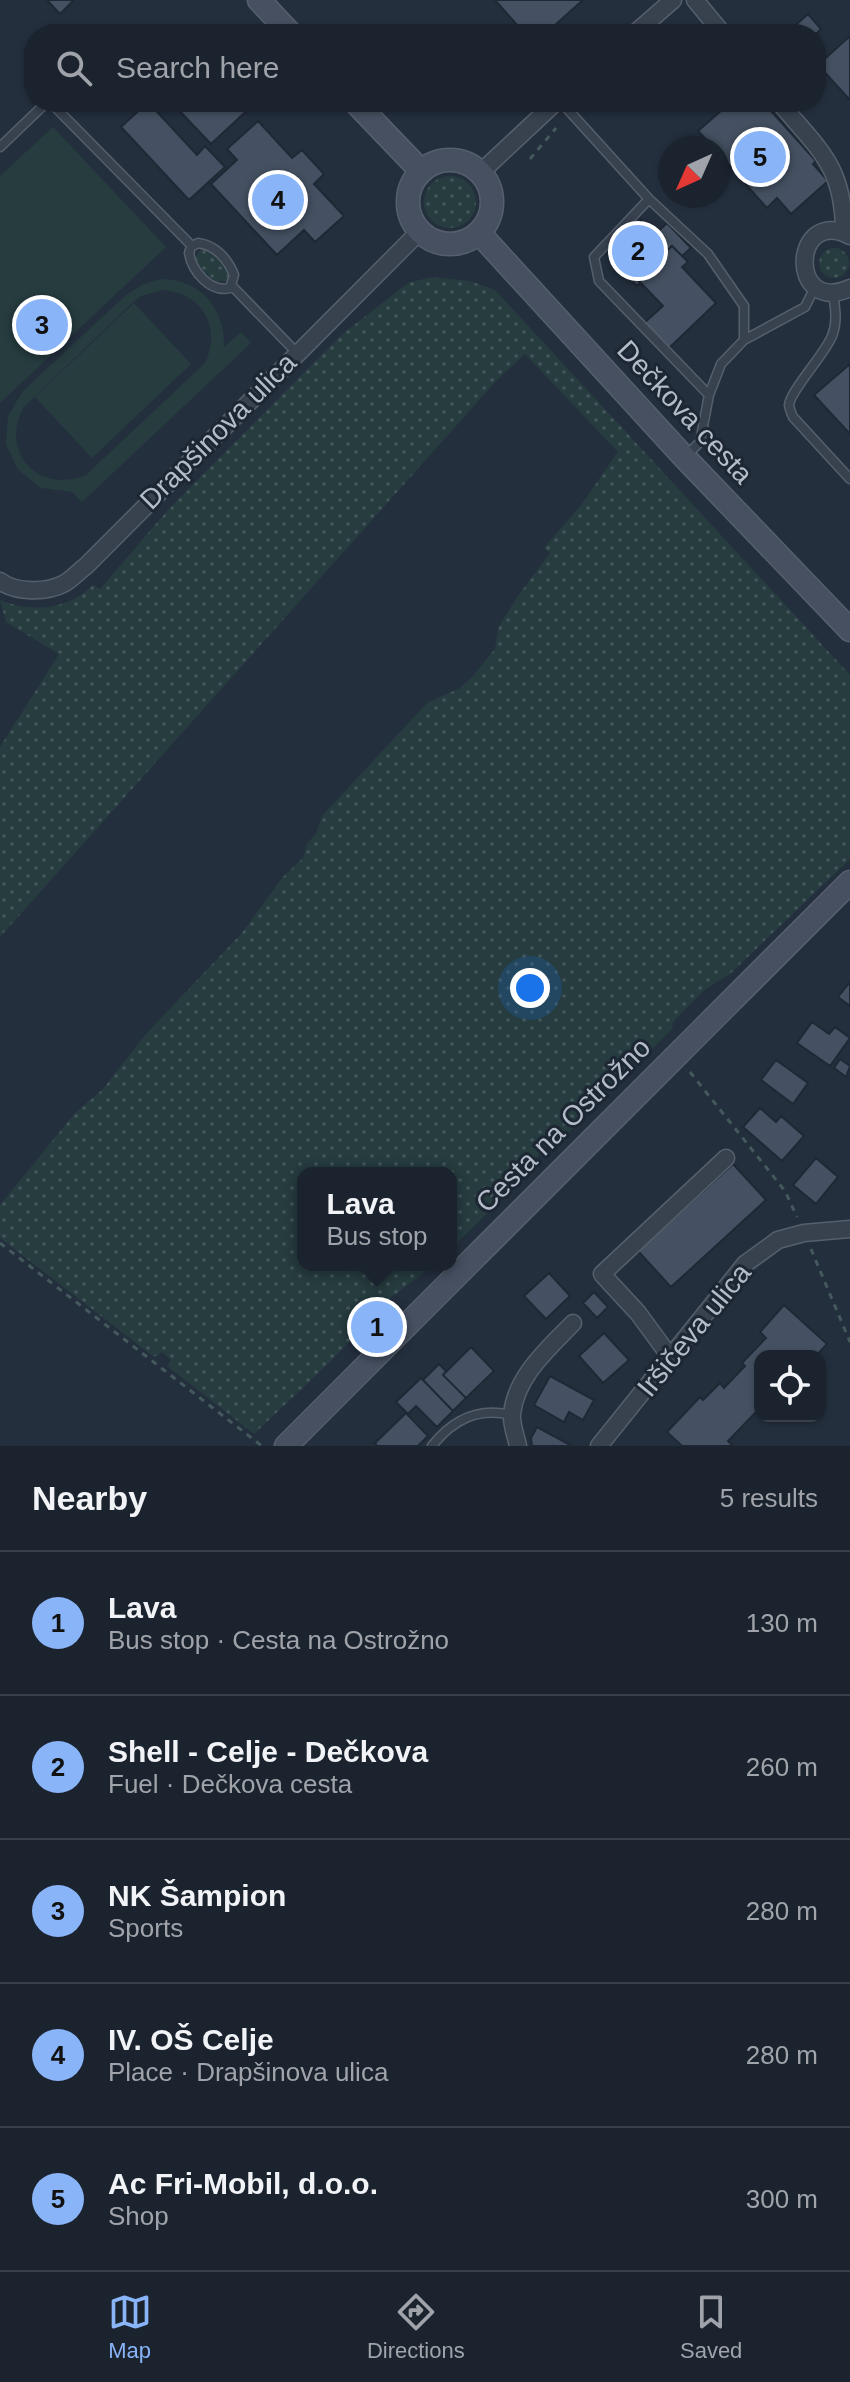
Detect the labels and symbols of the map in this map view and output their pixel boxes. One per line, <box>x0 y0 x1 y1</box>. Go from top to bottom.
pin: 5 <box>734 127 786 187</box>
north arrow <box>658 136 730 208</box>
pin: 4 <box>252 170 304 230</box>
pin: 2 <box>612 221 664 281</box>
pin: 3 <box>16 295 68 355</box>
street label: Dečkova cesta <box>611 334 759 490</box>
street label: Drapšinova ulica <box>134 347 302 515</box>
your location <box>510 968 550 1008</box>
street label: Cesta na Ostrožno <box>470 1032 656 1218</box>
street label: Iršičeva ulica <box>631 1257 757 1403</box>
pin: 1 <box>351 1297 403 1357</box>

